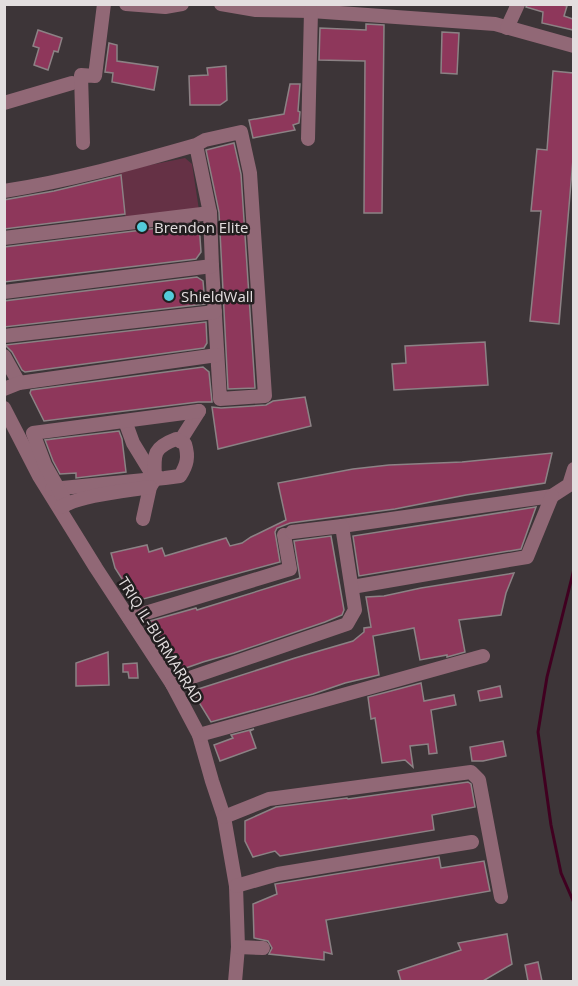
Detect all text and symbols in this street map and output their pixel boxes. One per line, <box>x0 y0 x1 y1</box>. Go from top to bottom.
place label: Brendon Elite <box>154 217 248 237</box>
marker: Brendon Elite <box>135 220 149 234</box>
place label: ShieldWall <box>181 286 253 306</box>
marker: ShieldWall <box>162 289 176 303</box>
street label: TRIQ IL-BURMARRAD <box>114 573 208 707</box>

